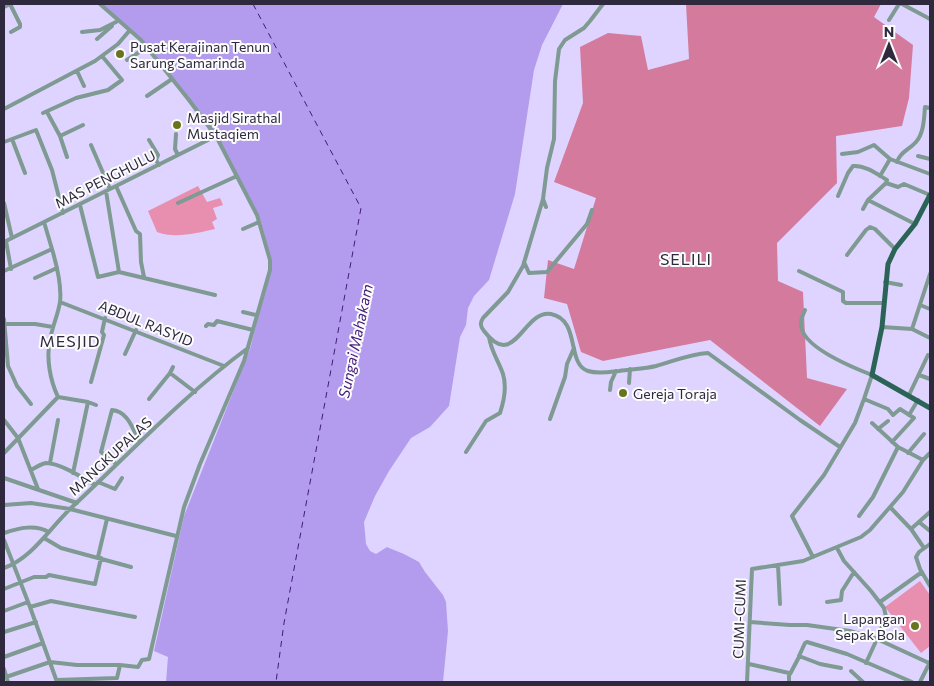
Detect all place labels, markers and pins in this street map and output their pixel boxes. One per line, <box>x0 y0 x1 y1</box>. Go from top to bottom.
place label: Pusat Kerajinan Tenun Sarung Samarinda <box>130 38 270 71</box>
marker: Pusat Kerajinan Tenun Sarung Samarinda <box>114 48 126 60</box>
place label: Masjid Sirathal Mustaqiem <box>187 109 281 142</box>
marker: Masjid Sirathal Mustaqiem <box>171 119 183 131</box>
place label: Gereja Toraja <box>633 385 717 402</box>
marker: Gereja Toraja <box>617 387 629 399</box>
place label: Lapangan Sepak Bola <box>835 610 905 643</box>
marker: Lapangan Sepak Bola <box>909 620 921 632</box>

